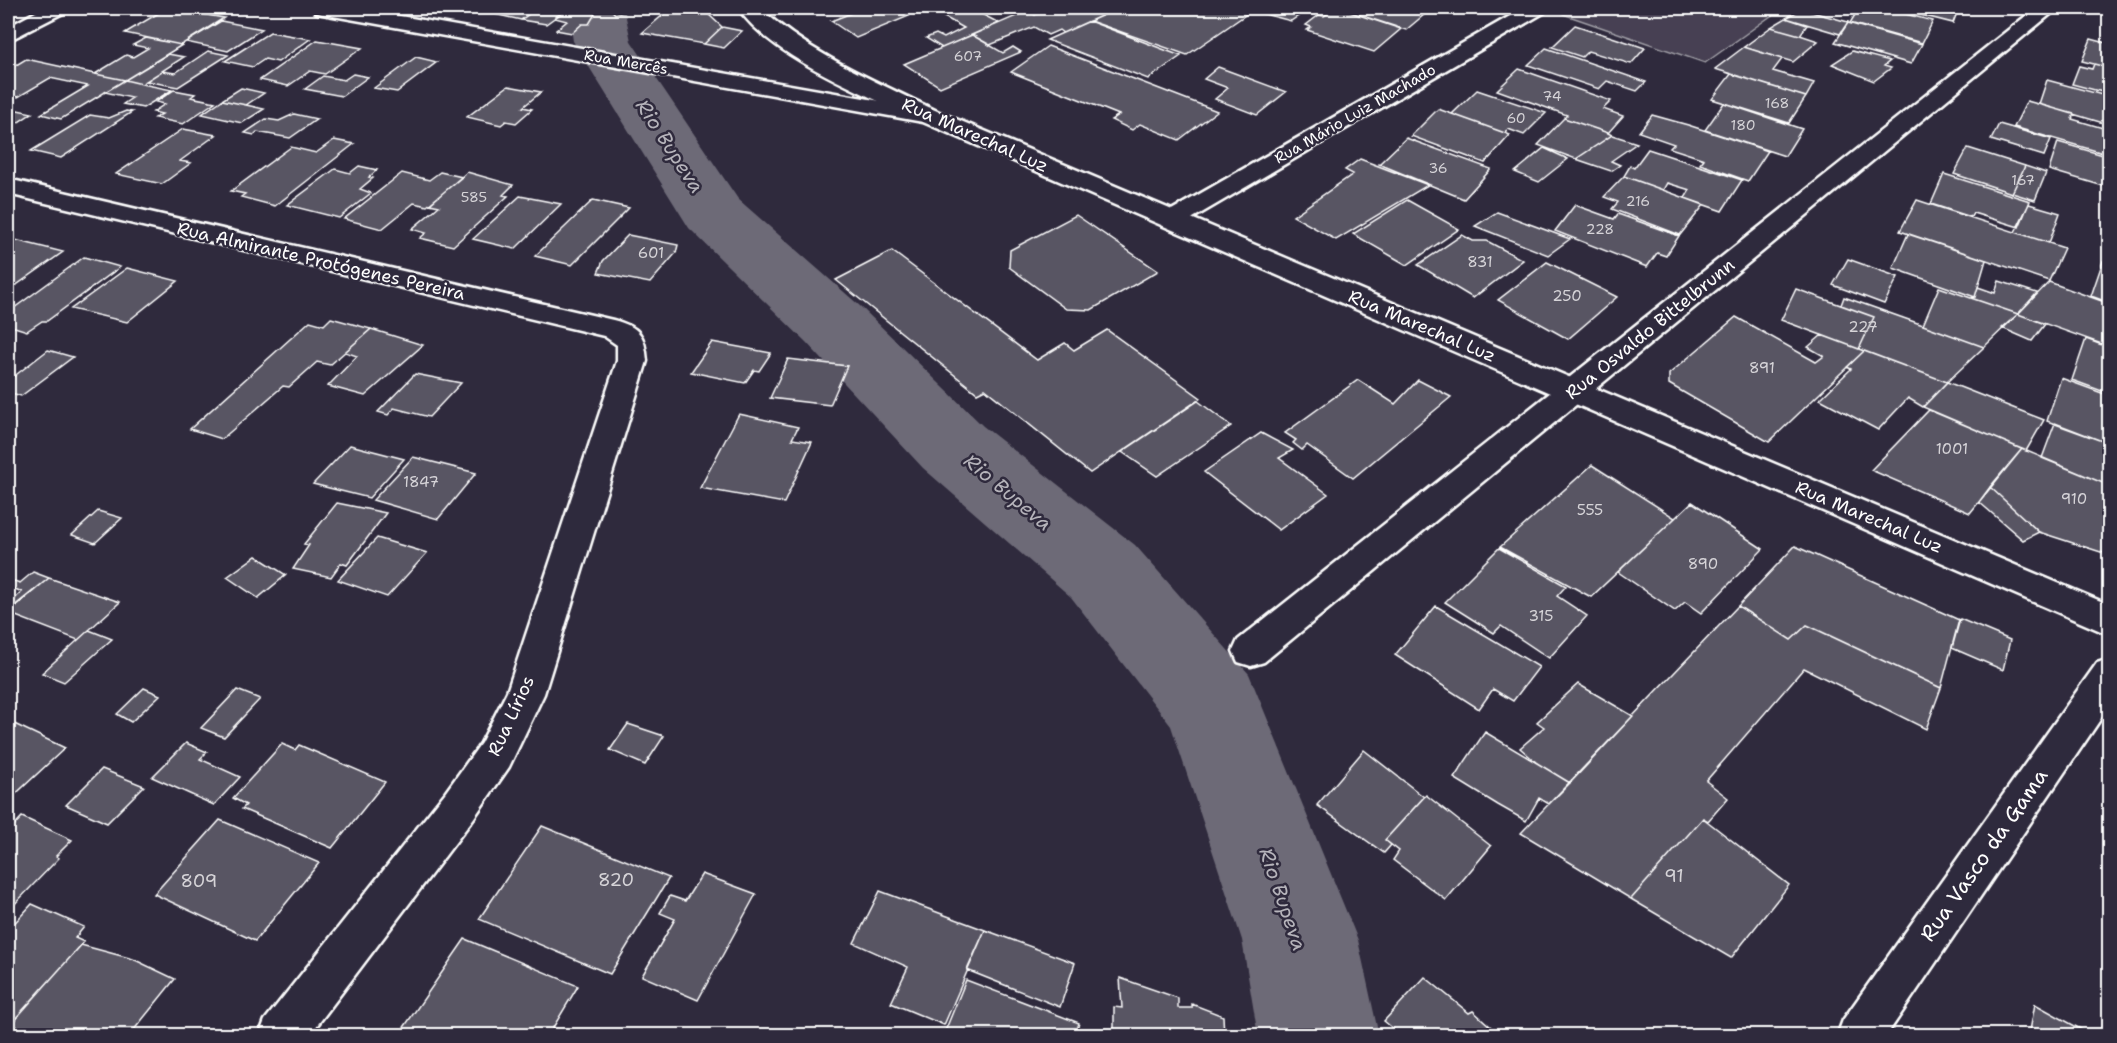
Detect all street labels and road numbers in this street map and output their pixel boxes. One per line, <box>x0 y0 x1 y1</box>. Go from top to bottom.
street label: Rua Mercês <box>583 45 669 79</box>
street label: Rua Mário Luiz Machado <box>1271 60 1439 168</box>
street label: Rua Marechal Luz <box>898 92 1052 178</box>
street label: Rua Almirante Protógenes Pereira <box>175 216 467 306</box>
street label: Rua Osvaldo Bittelbrunn <box>1560 253 1740 405</box>
street label: Rua Marechal Luz <box>1345 284 1499 368</box>
street label: Rua Marechal Luz <box>1792 475 1946 559</box>
street label: Rua Lírios <box>482 672 540 760</box>
street label: Rua Vasco da Gama <box>1914 763 2054 947</box>

